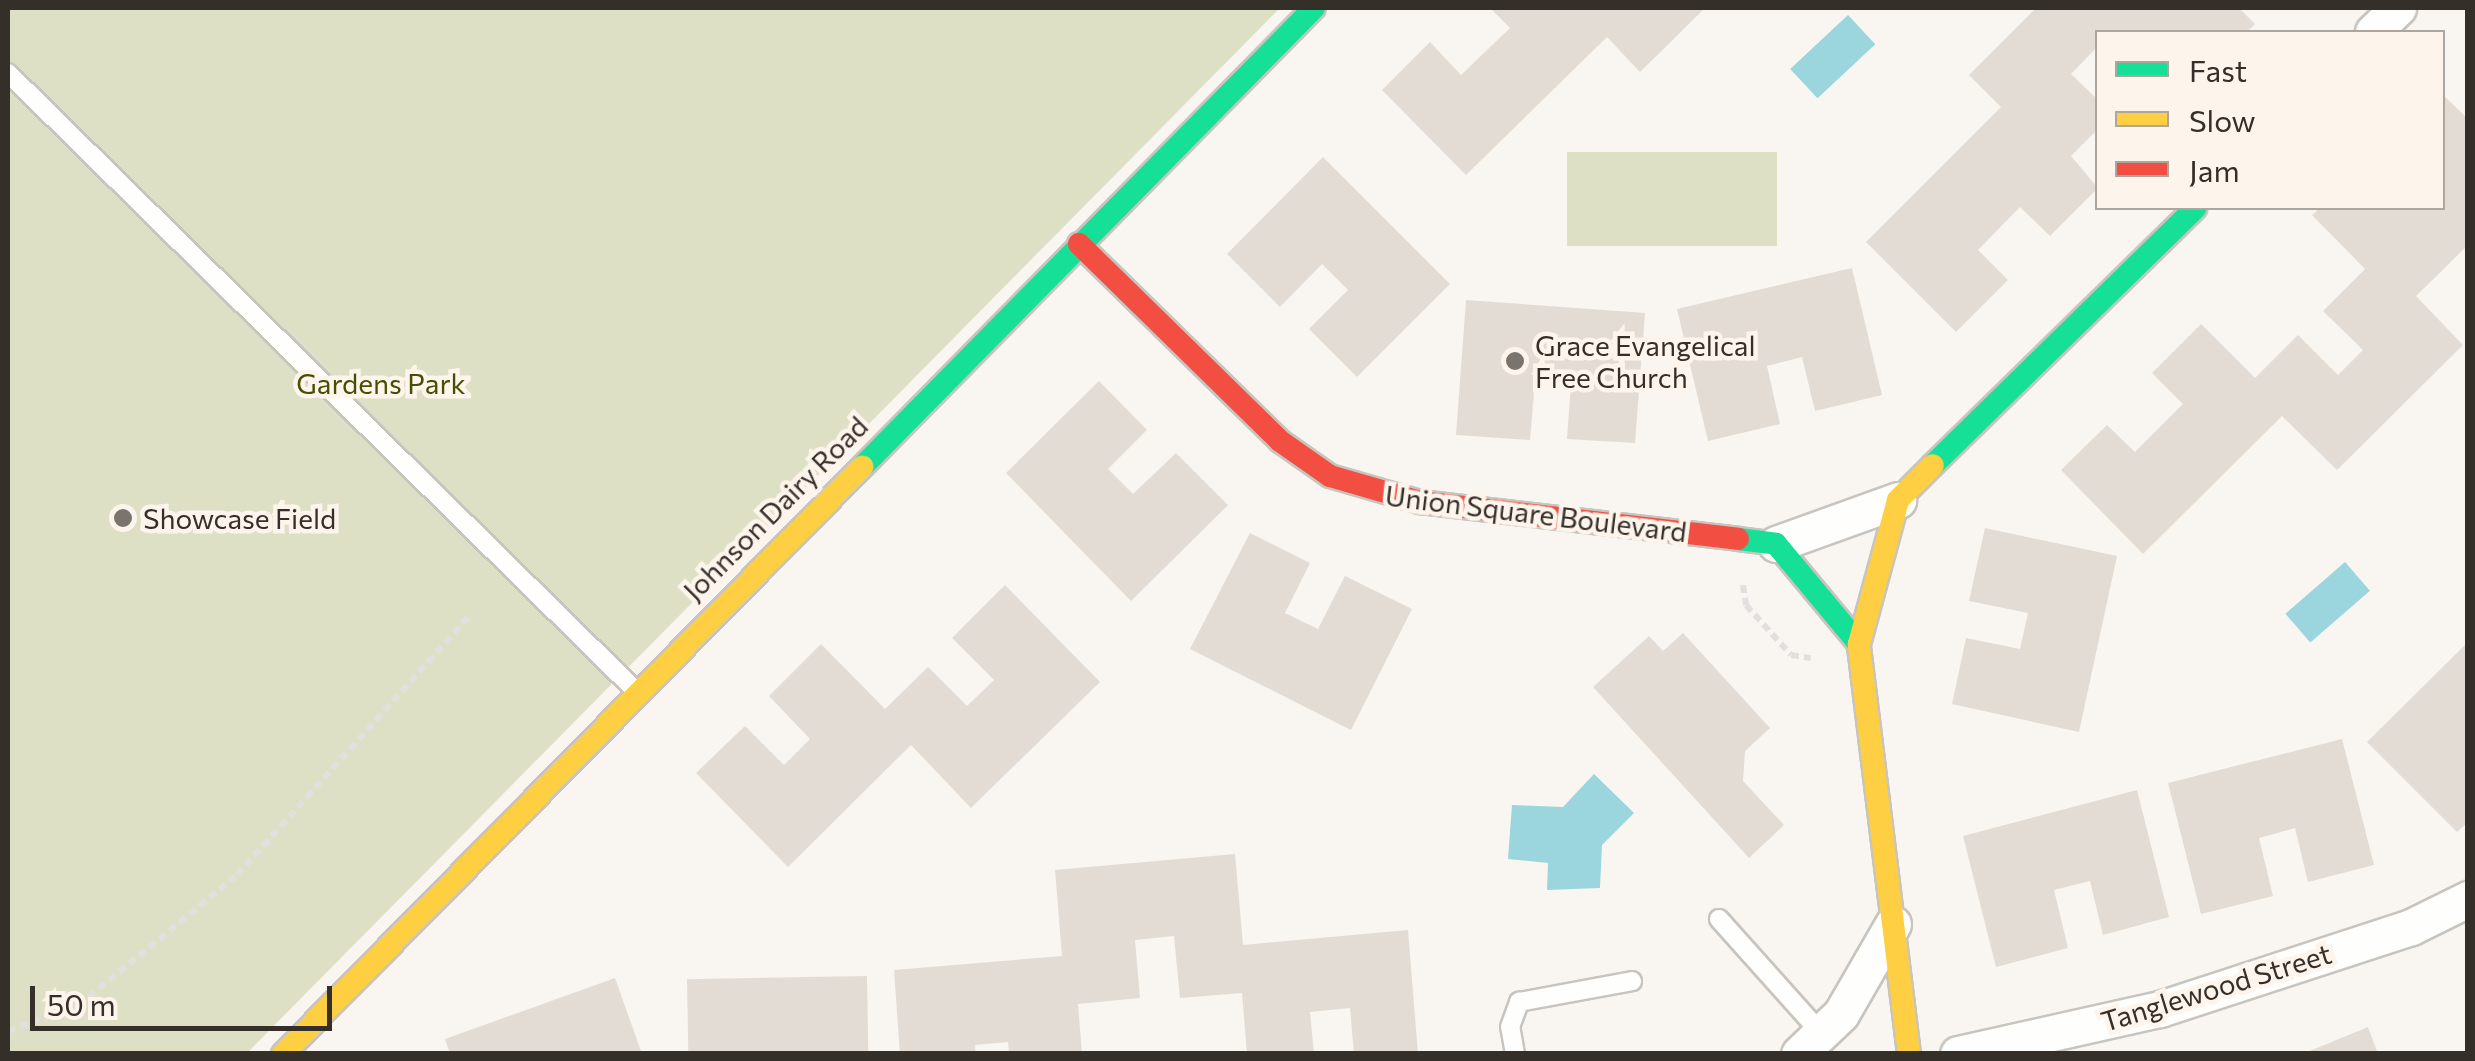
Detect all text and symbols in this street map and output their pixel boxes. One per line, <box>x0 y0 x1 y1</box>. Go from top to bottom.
legend <box>2095 30 2445 210</box>
text: Fast <box>2189 51 2247 88</box>
text: Slow <box>2189 101 2256 138</box>
text: Jam <box>2189 151 2240 188</box>
place label: Grace Evangelical Free Church <box>1535 328 1756 394</box>
marker: Grace Evangelical Free Church <box>1504 350 1526 372</box>
park label: Gardens Park <box>296 366 466 400</box>
street label: Johnson Dairy Road <box>676 409 874 607</box>
street label: Union Square Boulevard <box>1383 478 1689 548</box>
place label: Showcase Field <box>143 501 336 535</box>
marker: Showcase Field <box>112 507 134 529</box>
street label: Tanglewood Street <box>2097 936 2335 1038</box>
scale bar <box>35 966 338 1028</box>
text: 50 m <box>47 985 116 1022</box>

